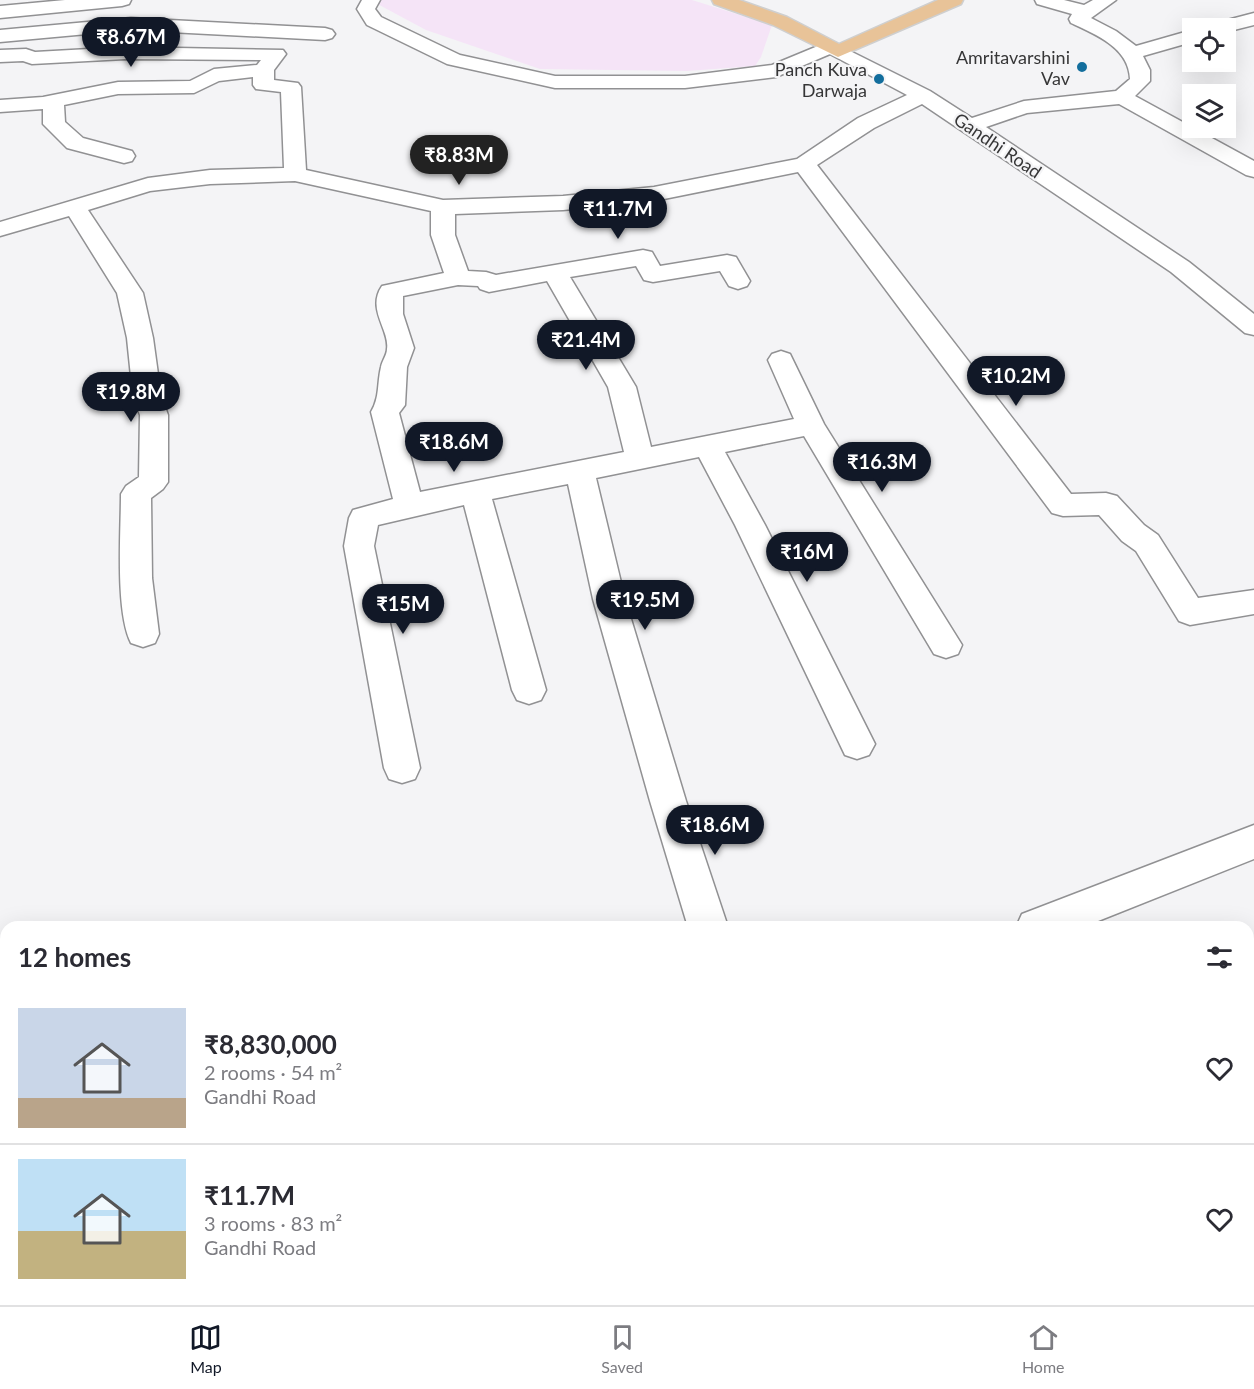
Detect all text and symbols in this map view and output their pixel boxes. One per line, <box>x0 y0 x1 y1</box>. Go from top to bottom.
pin: ₹8.67M <box>82 17 180 68</box>
map controls <box>1182 18 1236 138</box>
button: locate <box>1182 18 1236 72</box>
text: ₹8.67M <box>96 24 166 48</box>
place label: Amritavarshini Vav <box>956 46 1071 89</box>
place label: Panch Kuva Darwaja <box>775 58 867 101</box>
marker: Amritavarshini Vav <box>1075 60 1089 74</box>
marker: Panch Kuva Darwaja <box>872 72 886 86</box>
button: layers <box>1182 84 1236 138</box>
street label: Gandhi Road <box>950 108 1046 182</box>
pin: ₹8.83M <box>410 135 508 186</box>
text: ₹8.83M <box>424 142 494 166</box>
pin: ₹11.7M <box>569 189 667 240</box>
text: ₹11.7M <box>583 196 653 220</box>
pin: ₹21.4M <box>537 320 635 371</box>
text: ₹21.4M <box>551 327 621 351</box>
pin: ₹10.2M <box>967 356 1065 407</box>
text: ₹10.2M <box>981 363 1051 387</box>
pin: ₹19.8M <box>82 372 180 423</box>
text: ₹19.8M <box>96 379 166 403</box>
pin: ₹18.6M <box>405 422 503 473</box>
text: ₹18.6M <box>419 429 489 453</box>
pin: ₹16.3M <box>833 442 931 493</box>
text: ₹16.3M <box>847 449 917 473</box>
pin: ₹16M <box>771 532 843 583</box>
text: ₹16M <box>780 539 834 563</box>
pin: ₹19.5M <box>596 580 694 631</box>
pin: ₹15M <box>367 584 439 635</box>
text: ₹19.5M <box>610 587 680 611</box>
text: ₹15M <box>376 591 430 615</box>
pin: ₹18.6M <box>666 805 764 856</box>
text: ₹18.6M <box>680 812 750 836</box>
text: 12 homes <box>18 941 131 973</box>
icon: filters <box>1203 941 1236 974</box>
text: ₹8,830,000 <box>204 1028 337 1060</box>
icon: home <box>66 1032 138 1104</box>
icon: heart <box>1203 1052 1236 1085</box>
text: 2 rooms · 54 m² <box>204 1060 342 1084</box>
text: Gandhi Road <box>204 1084 316 1108</box>
text: ₹11.7M <box>204 1179 295 1211</box>
icon: home <box>66 1183 138 1255</box>
icon: heart <box>1203 1203 1236 1236</box>
text: 3 rooms · 83 m² <box>204 1211 342 1235</box>
text: Gandhi Road <box>204 1235 316 1259</box>
tab: Map <box>189 1321 222 1376</box>
tab: Saved <box>601 1321 643 1376</box>
tab: Home <box>1022 1321 1065 1376</box>

